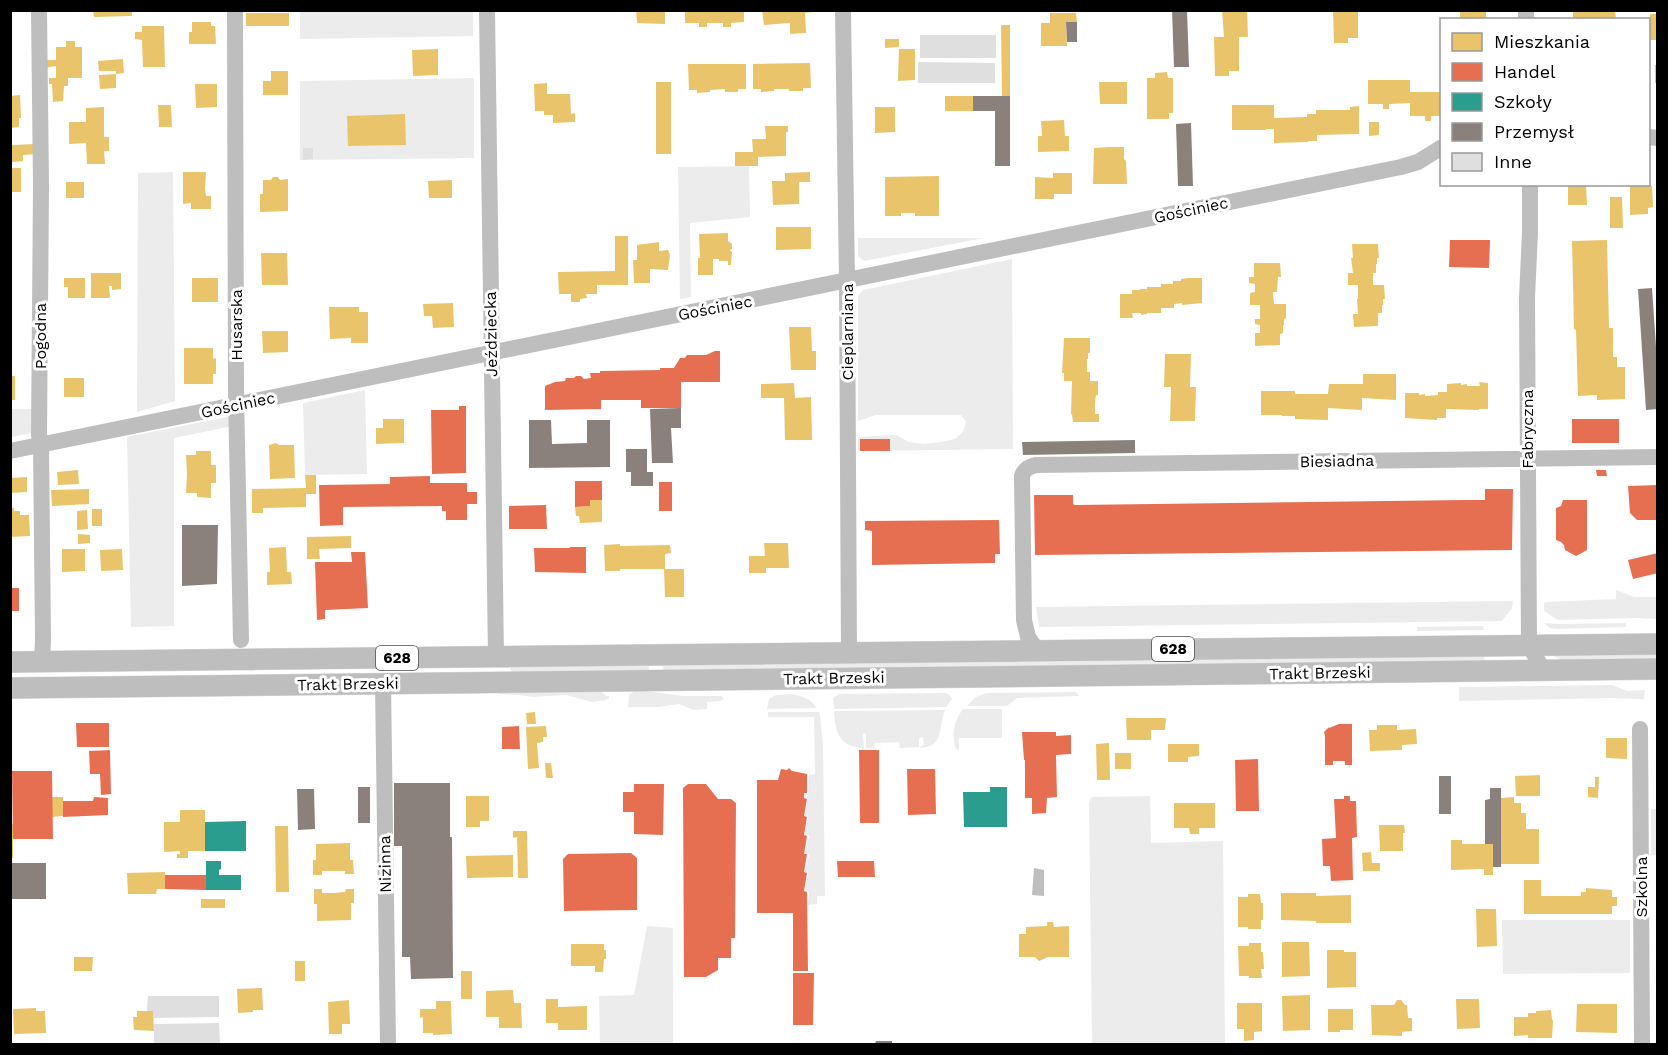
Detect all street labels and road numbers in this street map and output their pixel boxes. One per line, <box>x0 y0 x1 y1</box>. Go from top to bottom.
street label: Gościniec <box>1152 193 1230 227</box>
street label: Cieplarniana <box>838 283 857 381</box>
street label: Husarska <box>227 289 246 361</box>
street label: Jeździecka <box>481 291 501 377</box>
street label: Gościniec <box>676 291 754 324</box>
street label: Pogodna <box>31 303 50 369</box>
street label: Gościniec <box>199 388 277 422</box>
street label: Fabryczna <box>1518 389 1537 469</box>
street label: Biesiadna <box>1299 451 1375 471</box>
road number: 628 <box>1152 637 1194 661</box>
road number: 628 <box>376 646 418 670</box>
street label: Trakt Brzeski <box>1269 663 1371 683</box>
street label: Trakt Brzeski <box>783 668 885 688</box>
street label: Trakt Brzeski <box>297 674 399 694</box>
street label: Nizinna <box>375 835 395 893</box>
street label: Szkolna <box>1632 857 1651 917</box>

